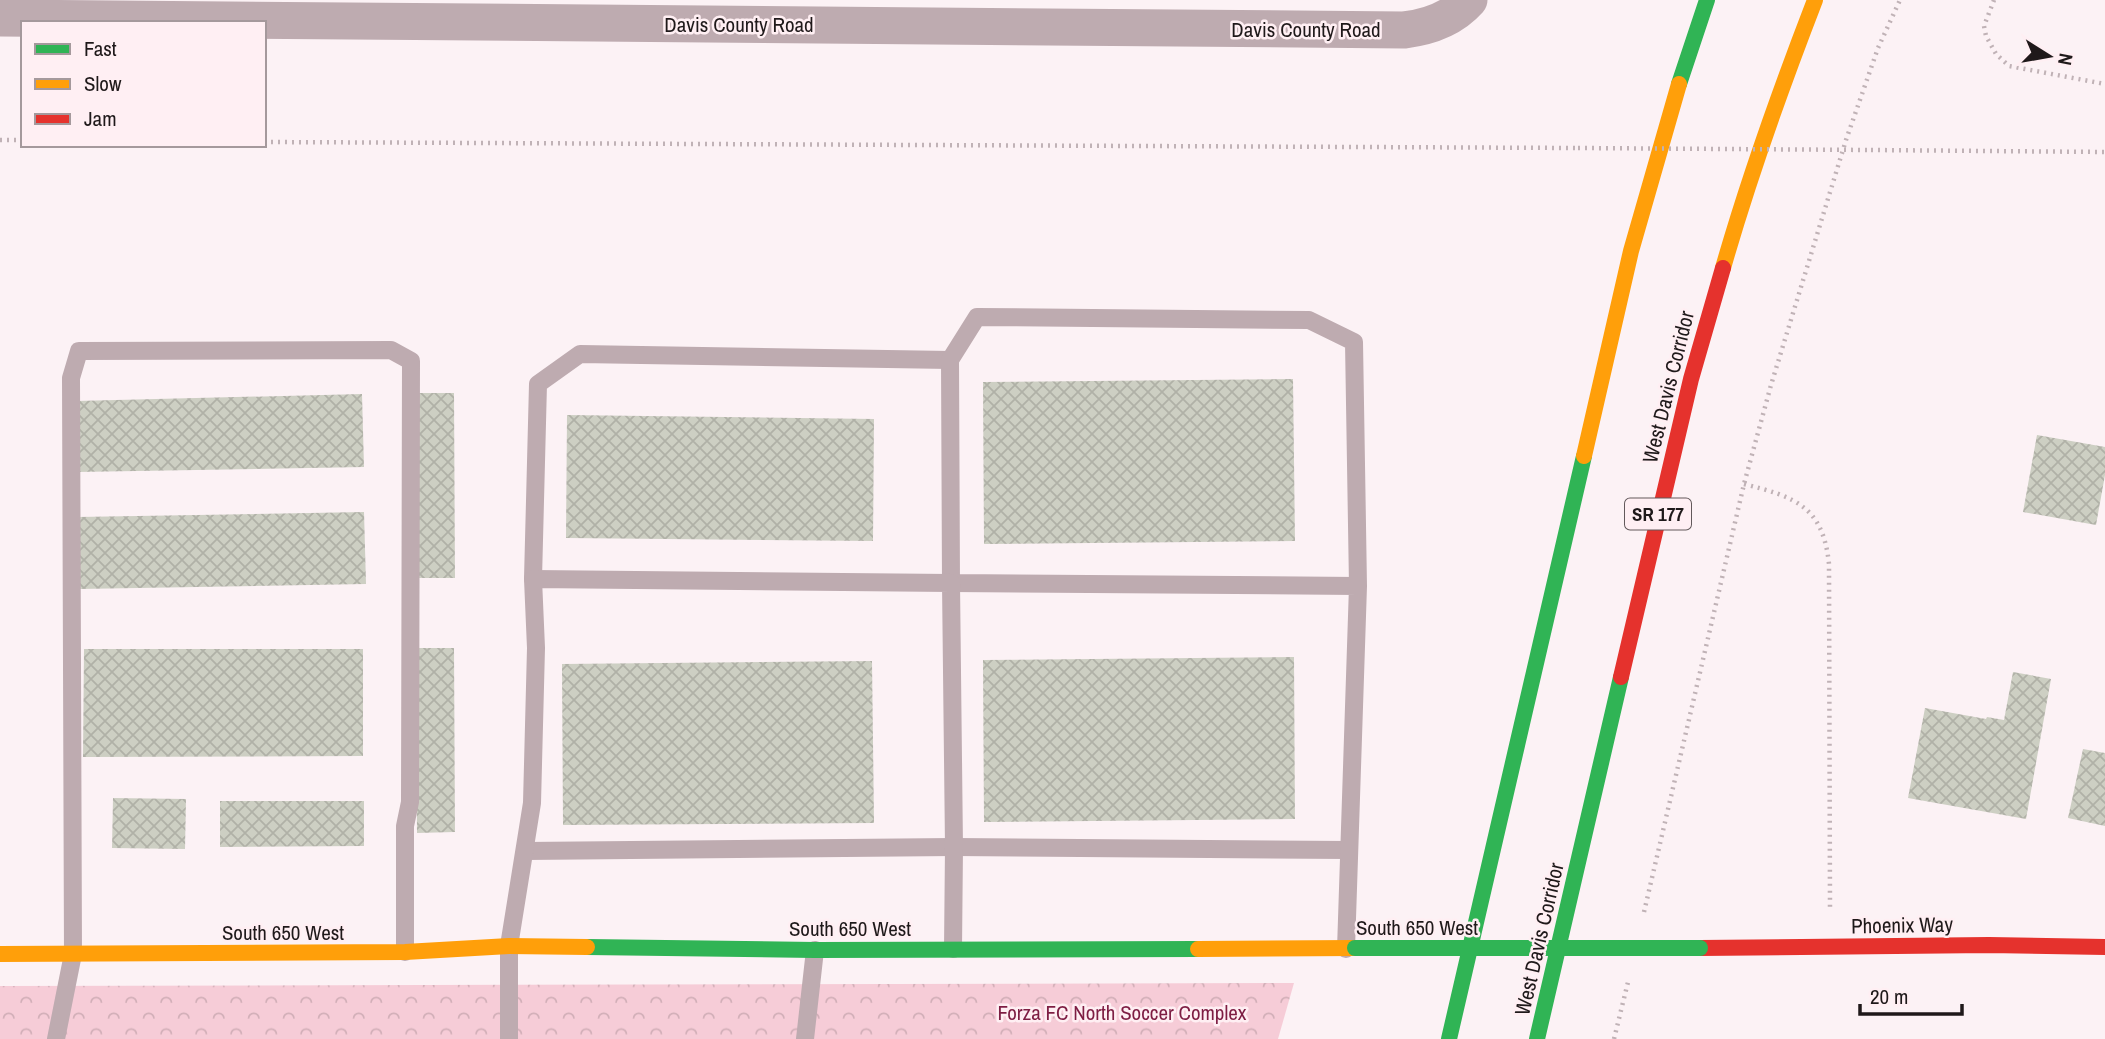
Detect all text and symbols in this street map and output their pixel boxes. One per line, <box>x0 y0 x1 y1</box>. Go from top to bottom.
street label: Davis County Road <box>664 10 814 39</box>
street label: Davis County Road <box>1231 15 1381 44</box>
legend <box>21 21 266 147</box>
north arrow <box>2014 21 2084 91</box>
text: Fast <box>84 34 117 63</box>
text: N <box>2052 51 2080 67</box>
text: Slow <box>84 69 122 98</box>
text: Jam <box>84 104 117 133</box>
street label: West Davis Corridor <box>1635 308 1701 466</box>
road number: SR 177 <box>1625 499 1691 530</box>
street label: West Davis Corridor <box>1507 860 1571 1018</box>
street label: Phoenix Way <box>1851 910 1954 940</box>
street label: South 650 West <box>1356 913 1478 942</box>
street label: South 650 West <box>789 914 911 943</box>
street label: South 650 West <box>222 918 344 947</box>
scale bar <box>1860 972 1962 1016</box>
text: 20 m <box>1870 982 1908 1011</box>
park label: Forza FC North Soccer Complex <box>998 998 1247 1027</box>

